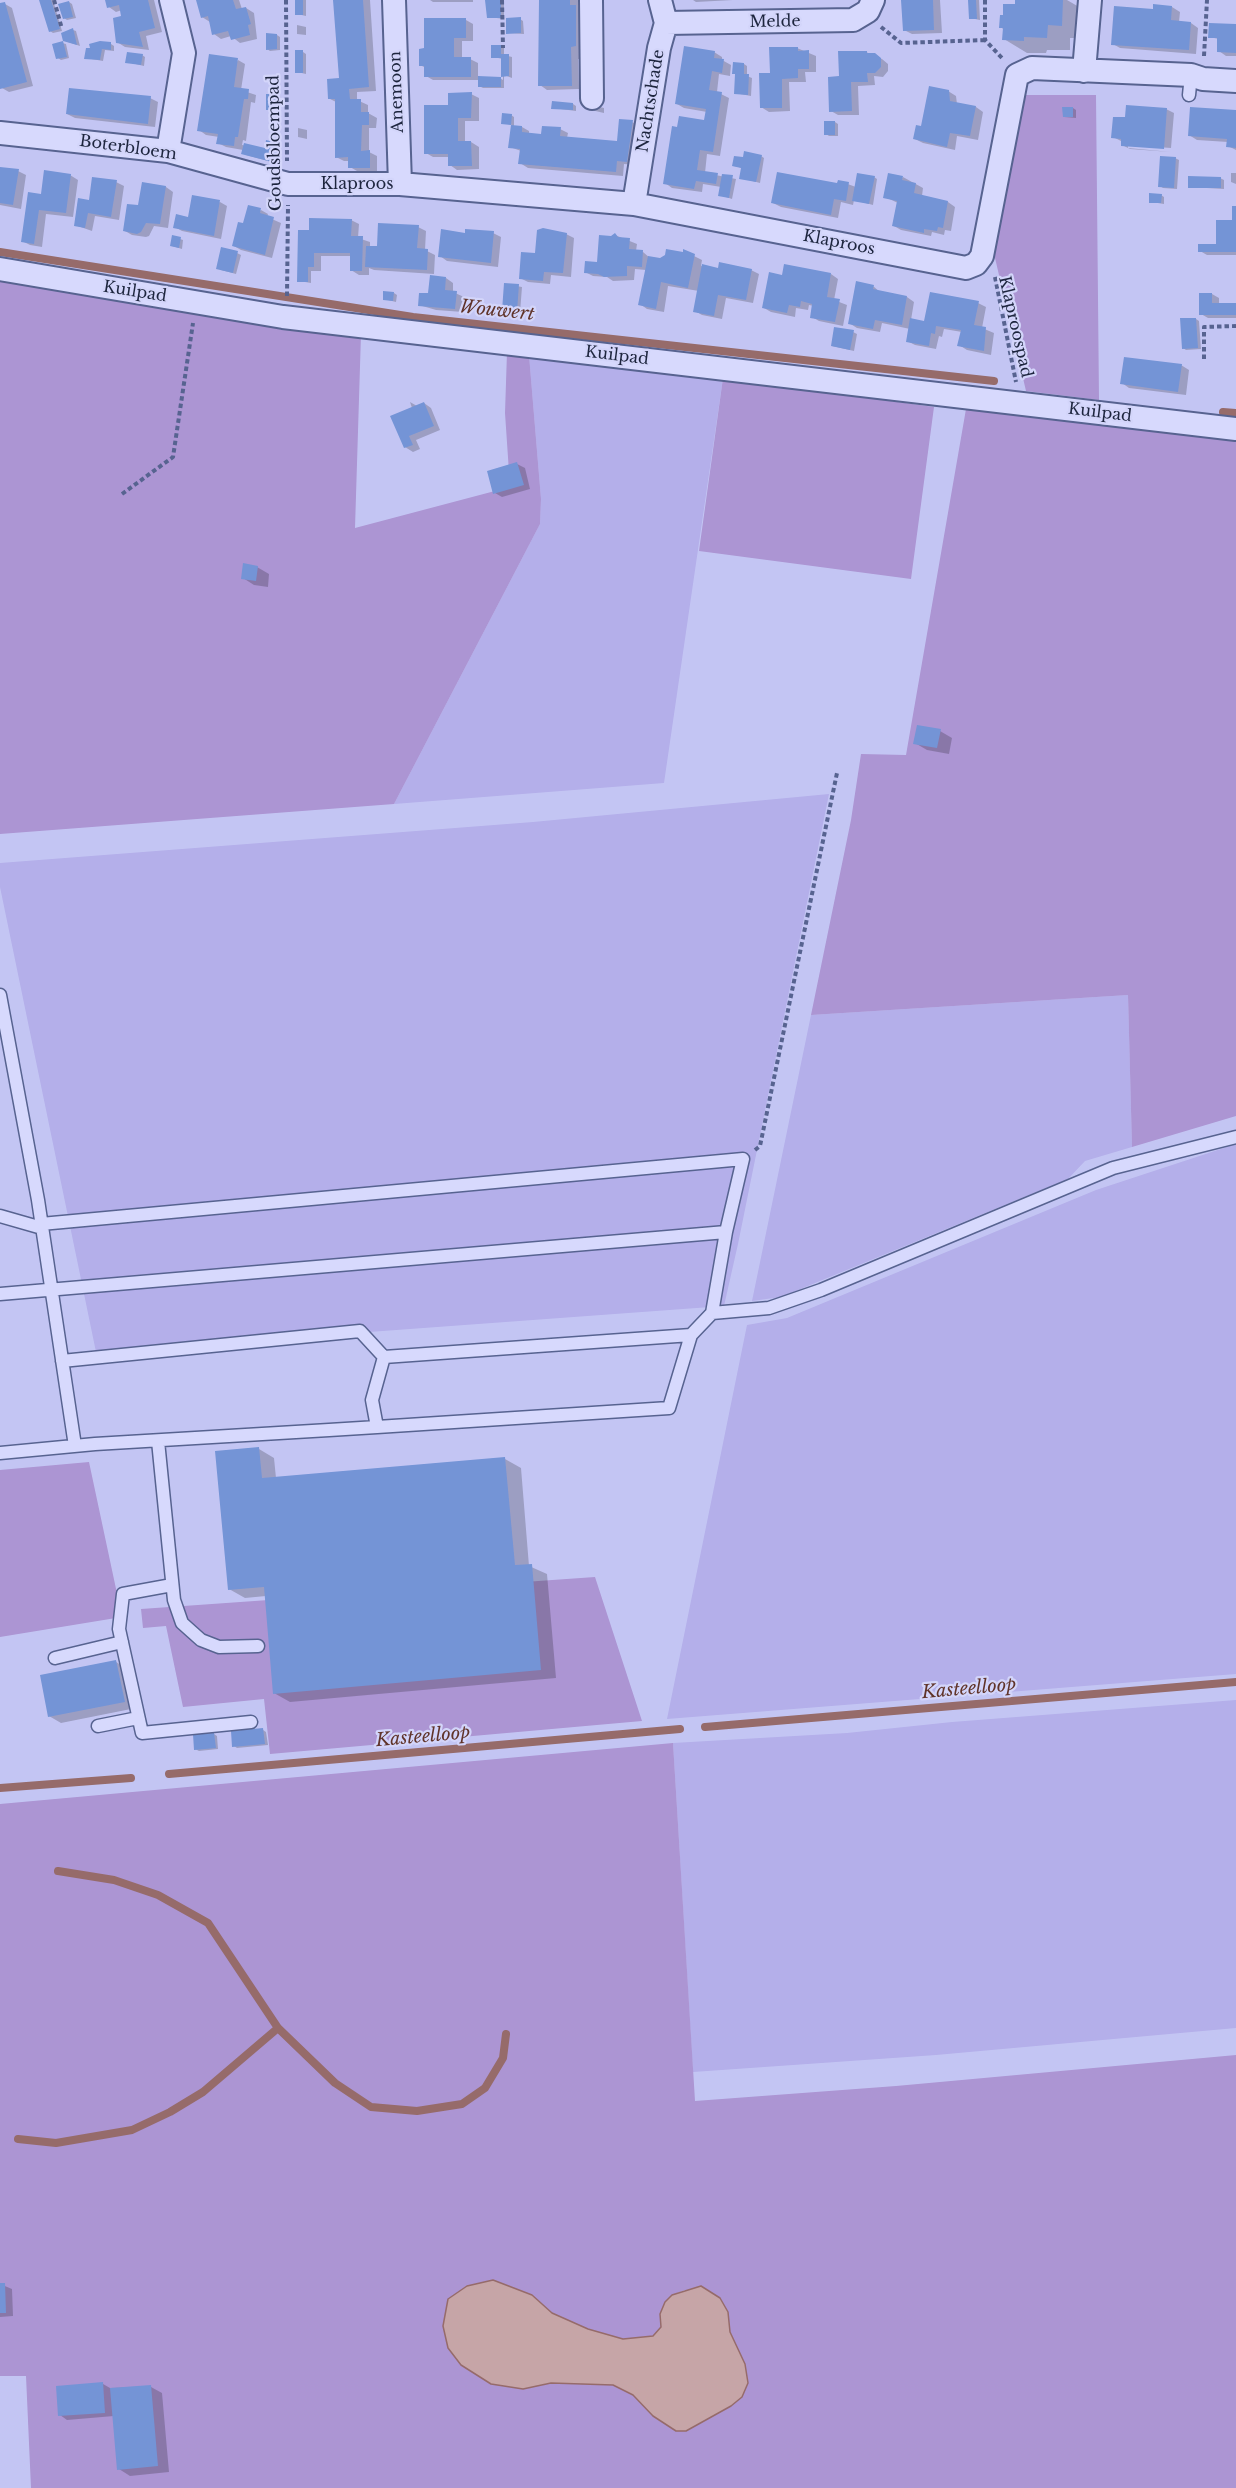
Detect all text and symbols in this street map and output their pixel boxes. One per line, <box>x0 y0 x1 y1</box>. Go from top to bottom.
street label: Melde <box>749 12 801 32</box>
street label: Nachtschade <box>633 48 669 154</box>
street label: Anemoon <box>386 51 408 133</box>
street label: Goudsbloempad <box>264 75 286 211</box>
street label: Boterbloem <box>78 132 178 164</box>
street label: Klaproos <box>320 174 394 194</box>
street label: Klaproos <box>801 227 877 259</box>
street label: Klaproospad <box>994 274 1036 380</box>
street label: Kuilpad <box>102 277 168 307</box>
water label: Wouwert <box>458 296 536 326</box>
street label: Kuilpad <box>584 343 650 369</box>
street label: Kuilpad <box>1067 400 1133 426</box>
water label: Kasteelloop <box>921 1674 1017 1704</box>
water label: Kasteelloop <box>375 1722 471 1752</box>

